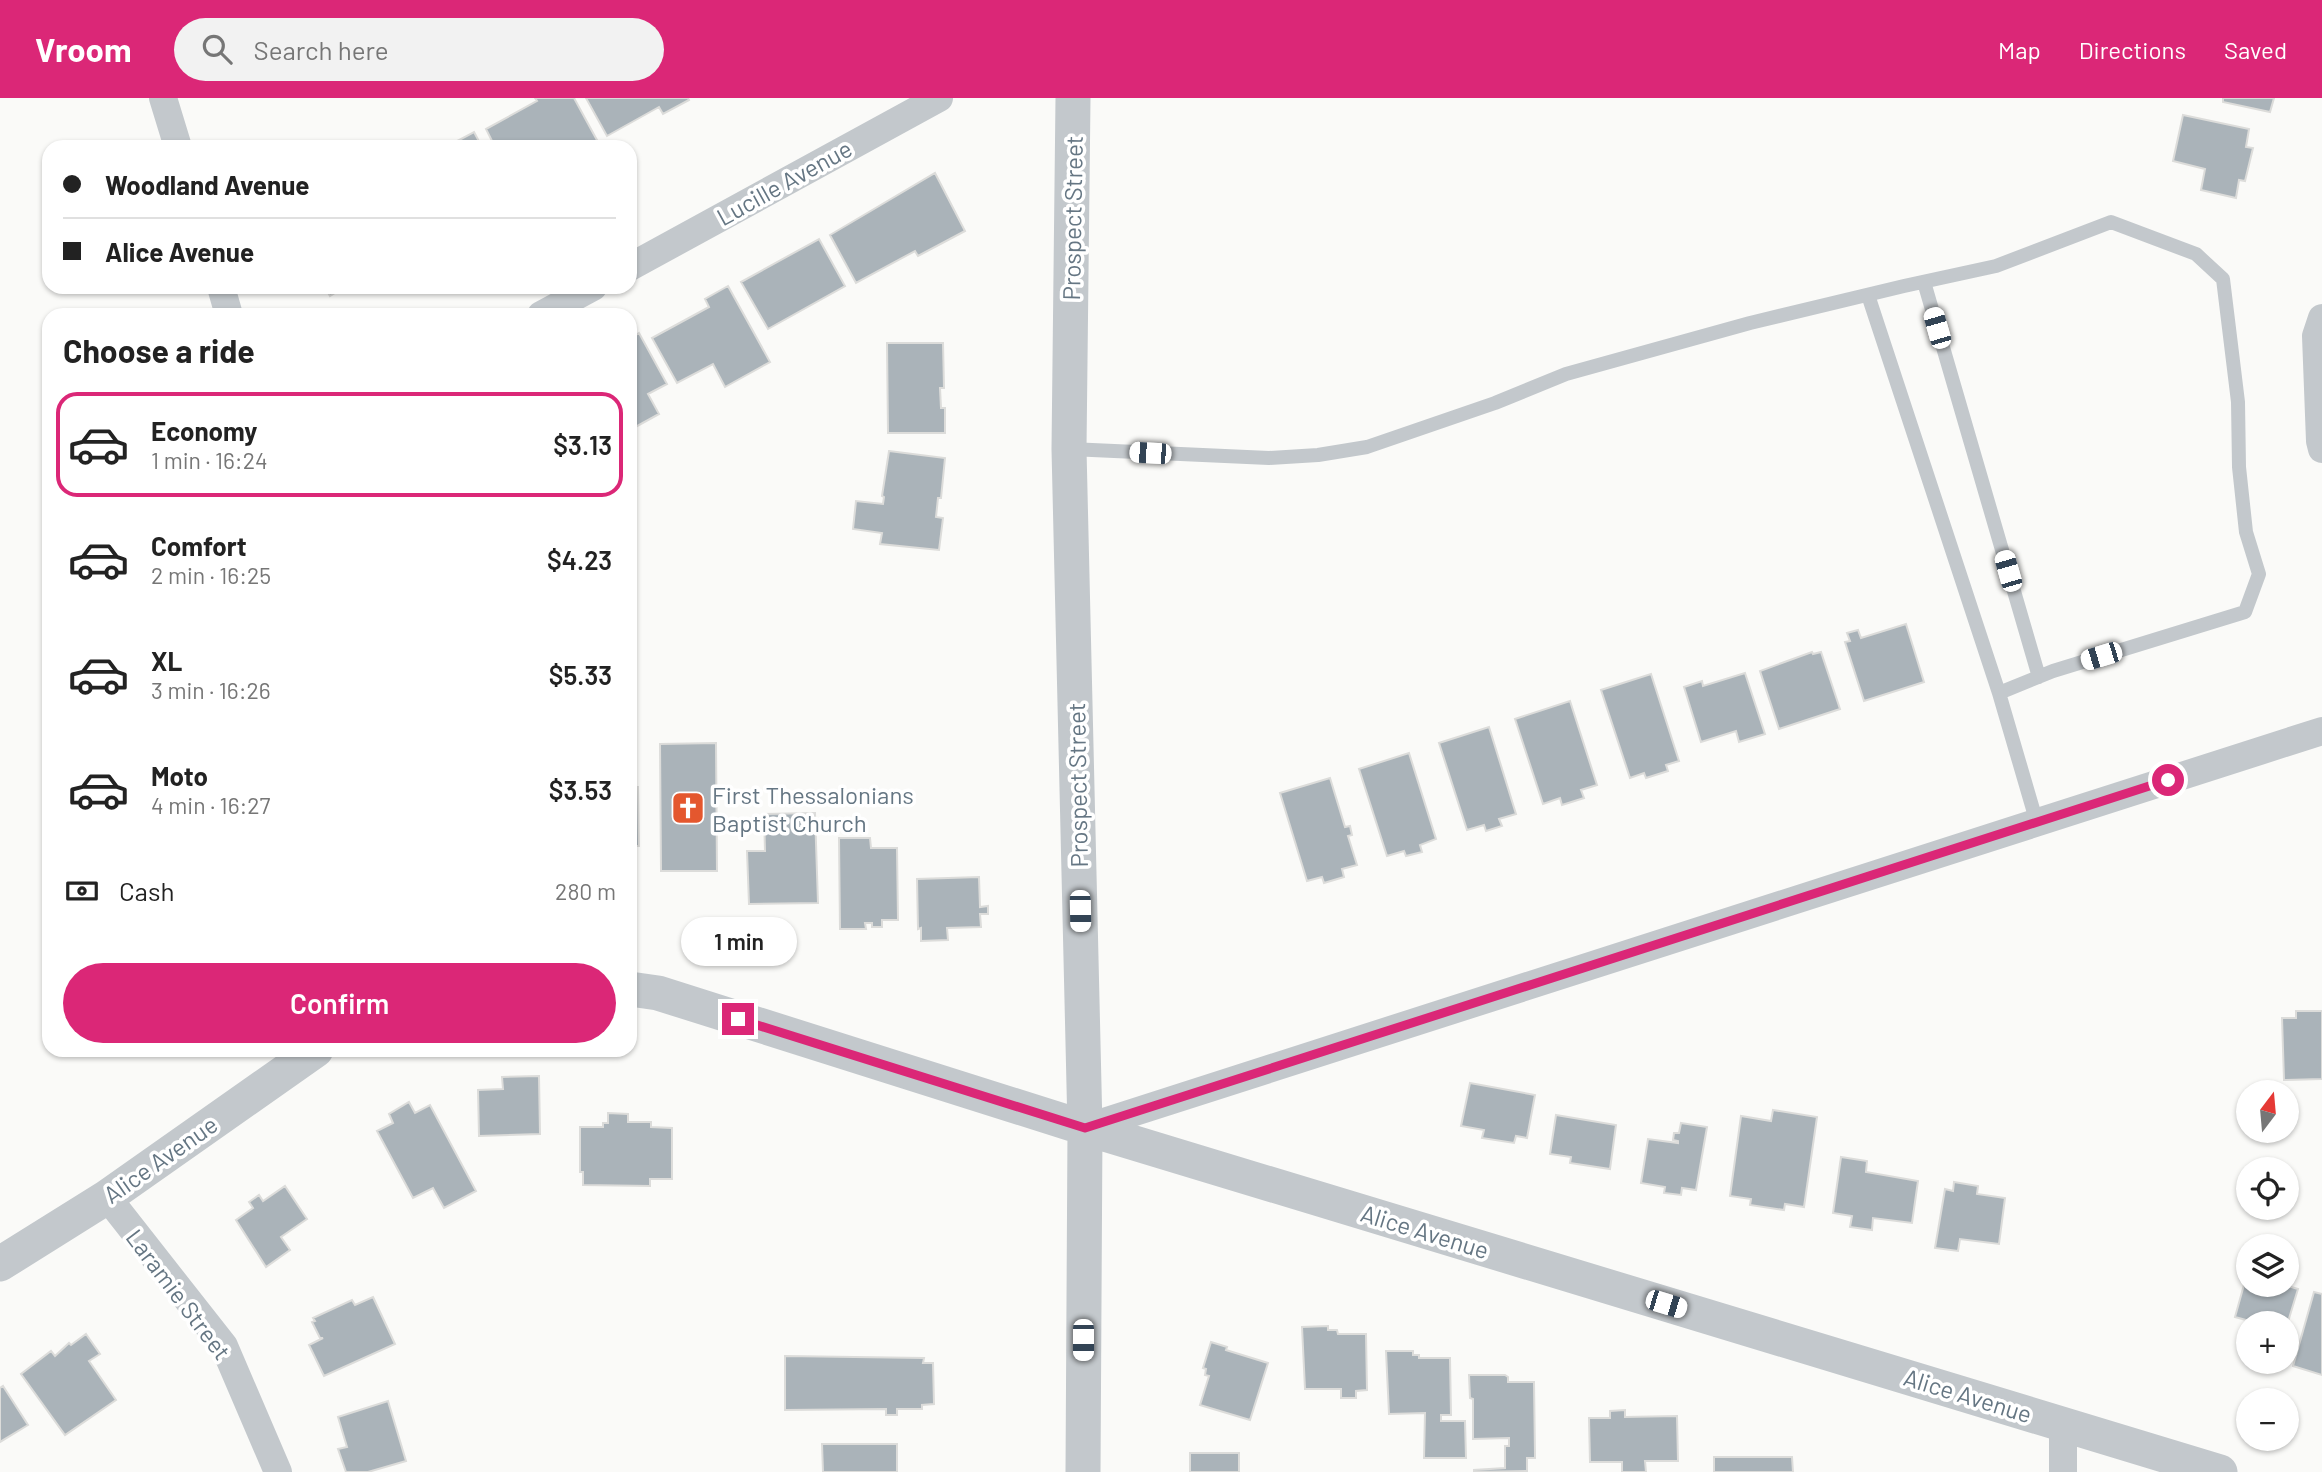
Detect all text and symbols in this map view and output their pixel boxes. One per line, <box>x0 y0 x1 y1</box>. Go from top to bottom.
search box <box>174 18 664 81</box>
text: Vroom <box>35 29 132 69</box>
icon: search <box>198 30 236 68</box>
text: Search here <box>254 34 389 65</box>
text: Map <box>1998 35 2041 64</box>
text: Directions <box>2079 35 2186 64</box>
text: Saved <box>2224 35 2287 64</box>
street label: Lucille Avenue <box>711 133 857 231</box>
street label: Prospect Street <box>1056 135 1088 301</box>
text: Woodland Avenue <box>105 169 310 200</box>
text: Alice Avenue <box>105 236 254 267</box>
car <box>1922 305 1953 351</box>
text: Choose a ride <box>63 331 255 369</box>
icon: car <box>67 413 130 476</box>
text: Economy <box>151 415 257 446</box>
text: $3.13 <box>553 429 612 460</box>
car <box>1129 441 1172 465</box>
text: 1 min · 16:24 <box>151 446 268 474</box>
icon: car <box>67 528 130 591</box>
text: Comfort <box>151 530 247 561</box>
text: $4.23 <box>547 544 612 575</box>
car <box>1993 548 2024 594</box>
text: 2 min · 16:25 <box>151 561 271 589</box>
car <box>2078 640 2125 672</box>
icon: car <box>67 643 130 706</box>
text: XL <box>151 645 182 676</box>
text: $5.33 <box>549 659 612 690</box>
text: 3 min · 16:26 <box>151 676 271 704</box>
street label: Prospect Street <box>1061 702 1093 868</box>
icon: car <box>67 758 130 821</box>
text: Moto <box>151 760 208 791</box>
route start <box>2152 764 2184 796</box>
text: $3.53 <box>549 774 612 805</box>
place label: First Thessalonians Baptist Church <box>712 780 914 837</box>
church icon: First Thessalonians Baptist Church <box>669 789 707 827</box>
text: 4 min · 16:27 <box>151 791 271 819</box>
icon: cash <box>63 872 101 910</box>
text: Cash <box>119 875 174 906</box>
text: 280 m <box>555 877 616 905</box>
car <box>1070 890 1091 932</box>
callout: 1 min <box>680 918 796 967</box>
text: 1 min <box>714 927 764 955</box>
button: Confirm <box>63 963 616 1043</box>
route end <box>722 1003 754 1035</box>
north arrow <box>2236 1080 2300 1143</box>
map controls <box>2236 1080 2299 1451</box>
street label: Alice Avenue <box>97 1109 223 1209</box>
button: locate <box>2236 1157 2299 1220</box>
street label: Alice Avenue <box>1357 1198 1493 1264</box>
street label: Laramie Street <box>120 1223 238 1365</box>
button: layers <box>2236 1234 2299 1297</box>
car <box>1643 1288 1690 1320</box>
button: + <box>2236 1311 2299 1374</box>
car <box>1073 1319 1094 1361</box>
street label: Alice Avenue <box>1900 1362 2036 1428</box>
button: − <box>2236 1388 2299 1451</box>

